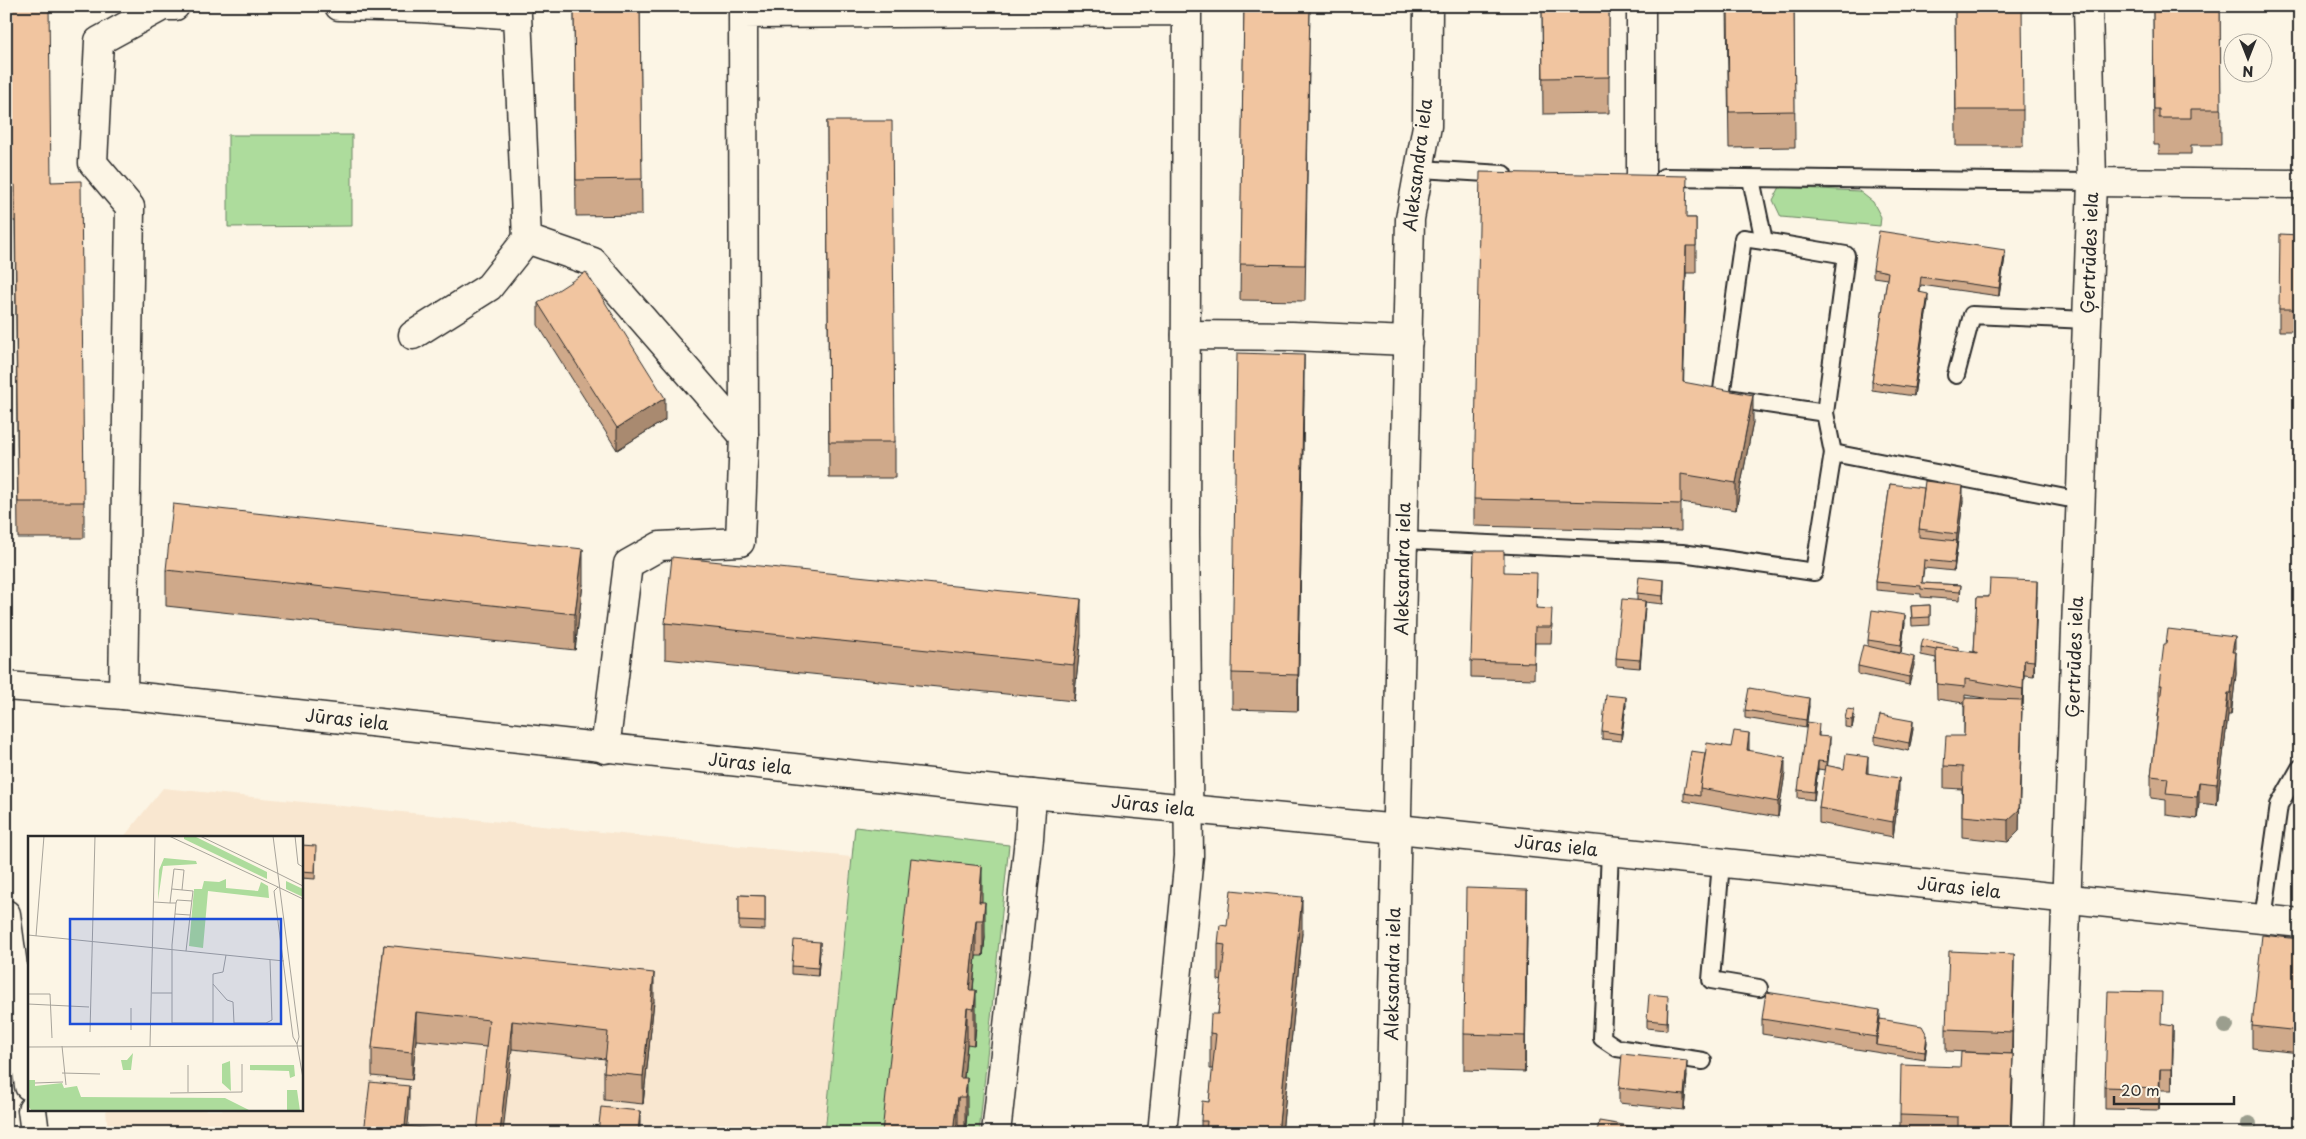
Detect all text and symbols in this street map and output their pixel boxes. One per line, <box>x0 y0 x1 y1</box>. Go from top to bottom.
north arrow <box>2224 32 2274 82</box>
text: N <box>2242 61 2254 82</box>
street label: Aleksandra iela <box>1395 97 1438 233</box>
street label: Ģertrūdes iela <box>2073 191 2104 314</box>
street label: Aleksandra iela <box>1387 502 1416 636</box>
street label: Ģertrūdes iela <box>2058 595 2089 718</box>
street label: Jūras iela <box>304 701 391 736</box>
street label: Jūras iela <box>707 745 794 780</box>
street label: Jūras iela <box>1110 787 1197 822</box>
street label: Jūras iela <box>1513 827 1600 862</box>
inset map <box>28 836 302 1112</box>
street label: Jūras iela <box>1916 869 2003 904</box>
street label: Aleksandra iela <box>1377 907 1406 1041</box>
scale bar <box>2114 1074 2234 1106</box>
text: 20 m <box>2121 1078 2160 1101</box>

